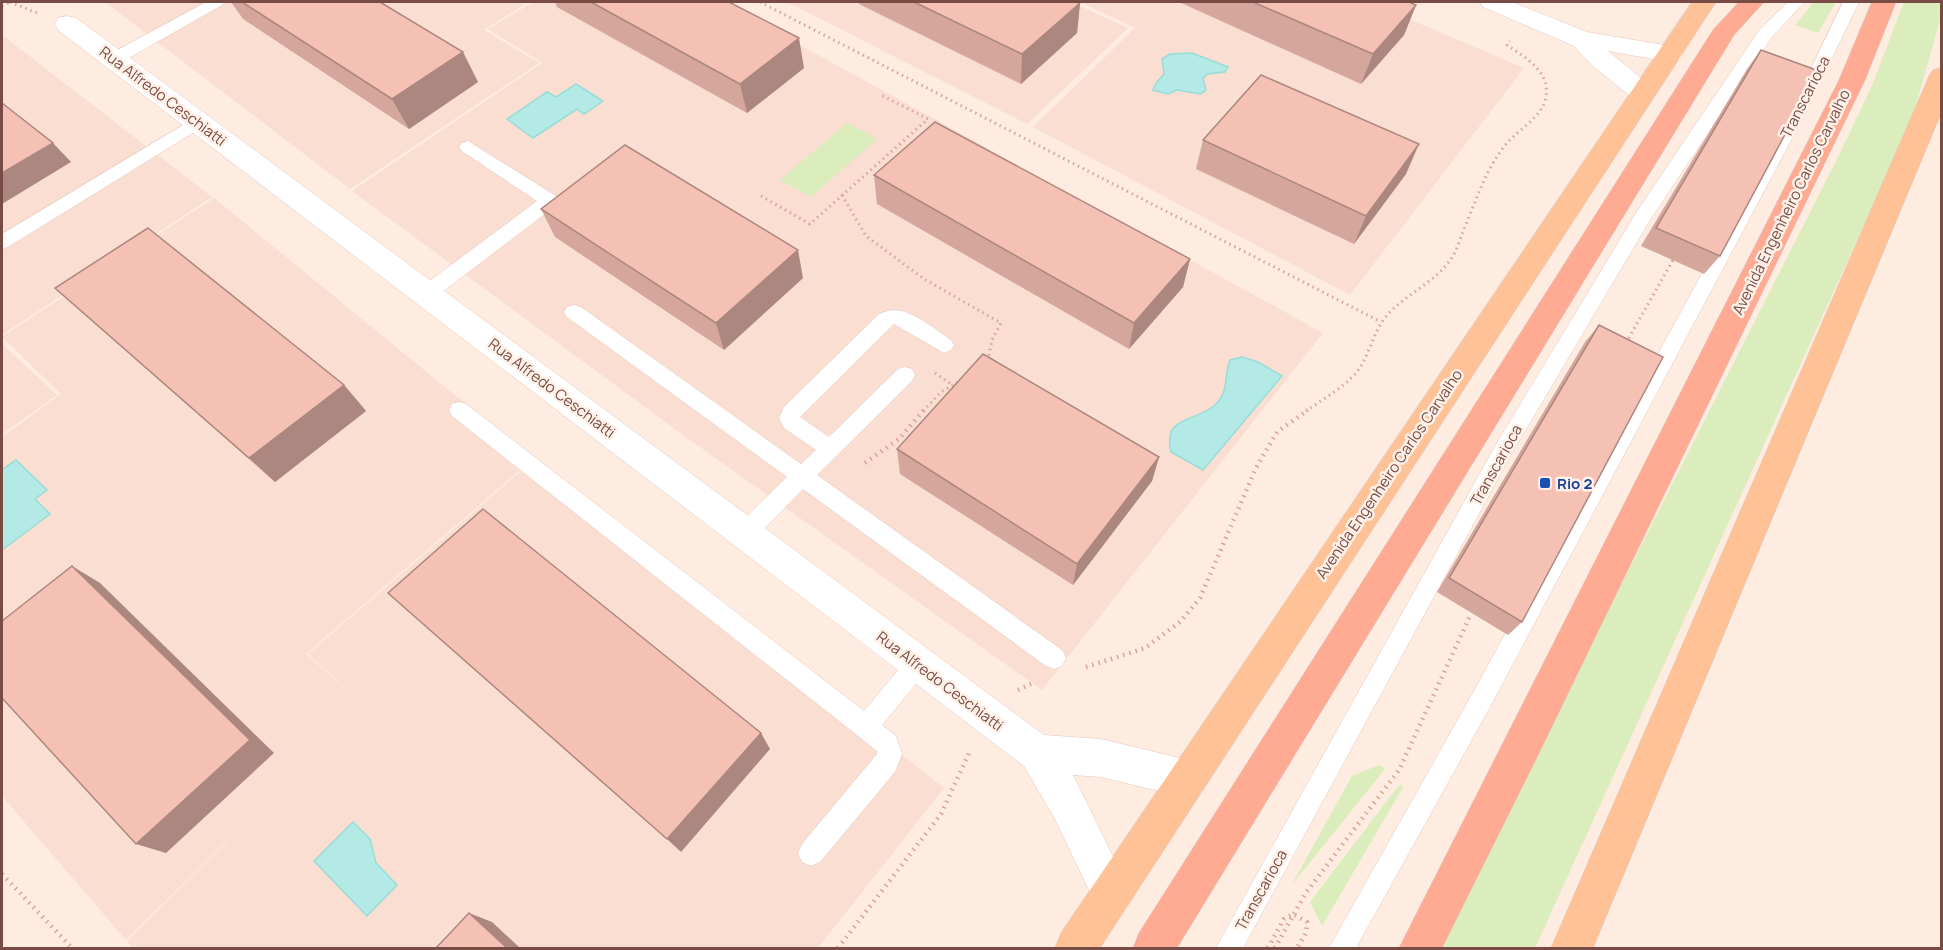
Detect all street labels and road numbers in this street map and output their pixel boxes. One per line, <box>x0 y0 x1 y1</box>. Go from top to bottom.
street label: Rua Alfredo Ceschiatti <box>95 41 231 151</box>
street label: Transcarioca <box>1775 52 1835 142</box>
street label: Avenida Engenheiro Carlos Carvalho <box>1727 86 1855 318</box>
street label: Rua Alfredo Ceschiatti <box>484 333 620 443</box>
street label: Avenida Engenheiro Carlos Carvalho <box>1311 365 1467 583</box>
street label: Transcarioca <box>1465 421 1527 509</box>
street label: Rua Alfredo Ceschiatti <box>872 626 1008 736</box>
street label: Transcarioca <box>1230 846 1292 934</box>

